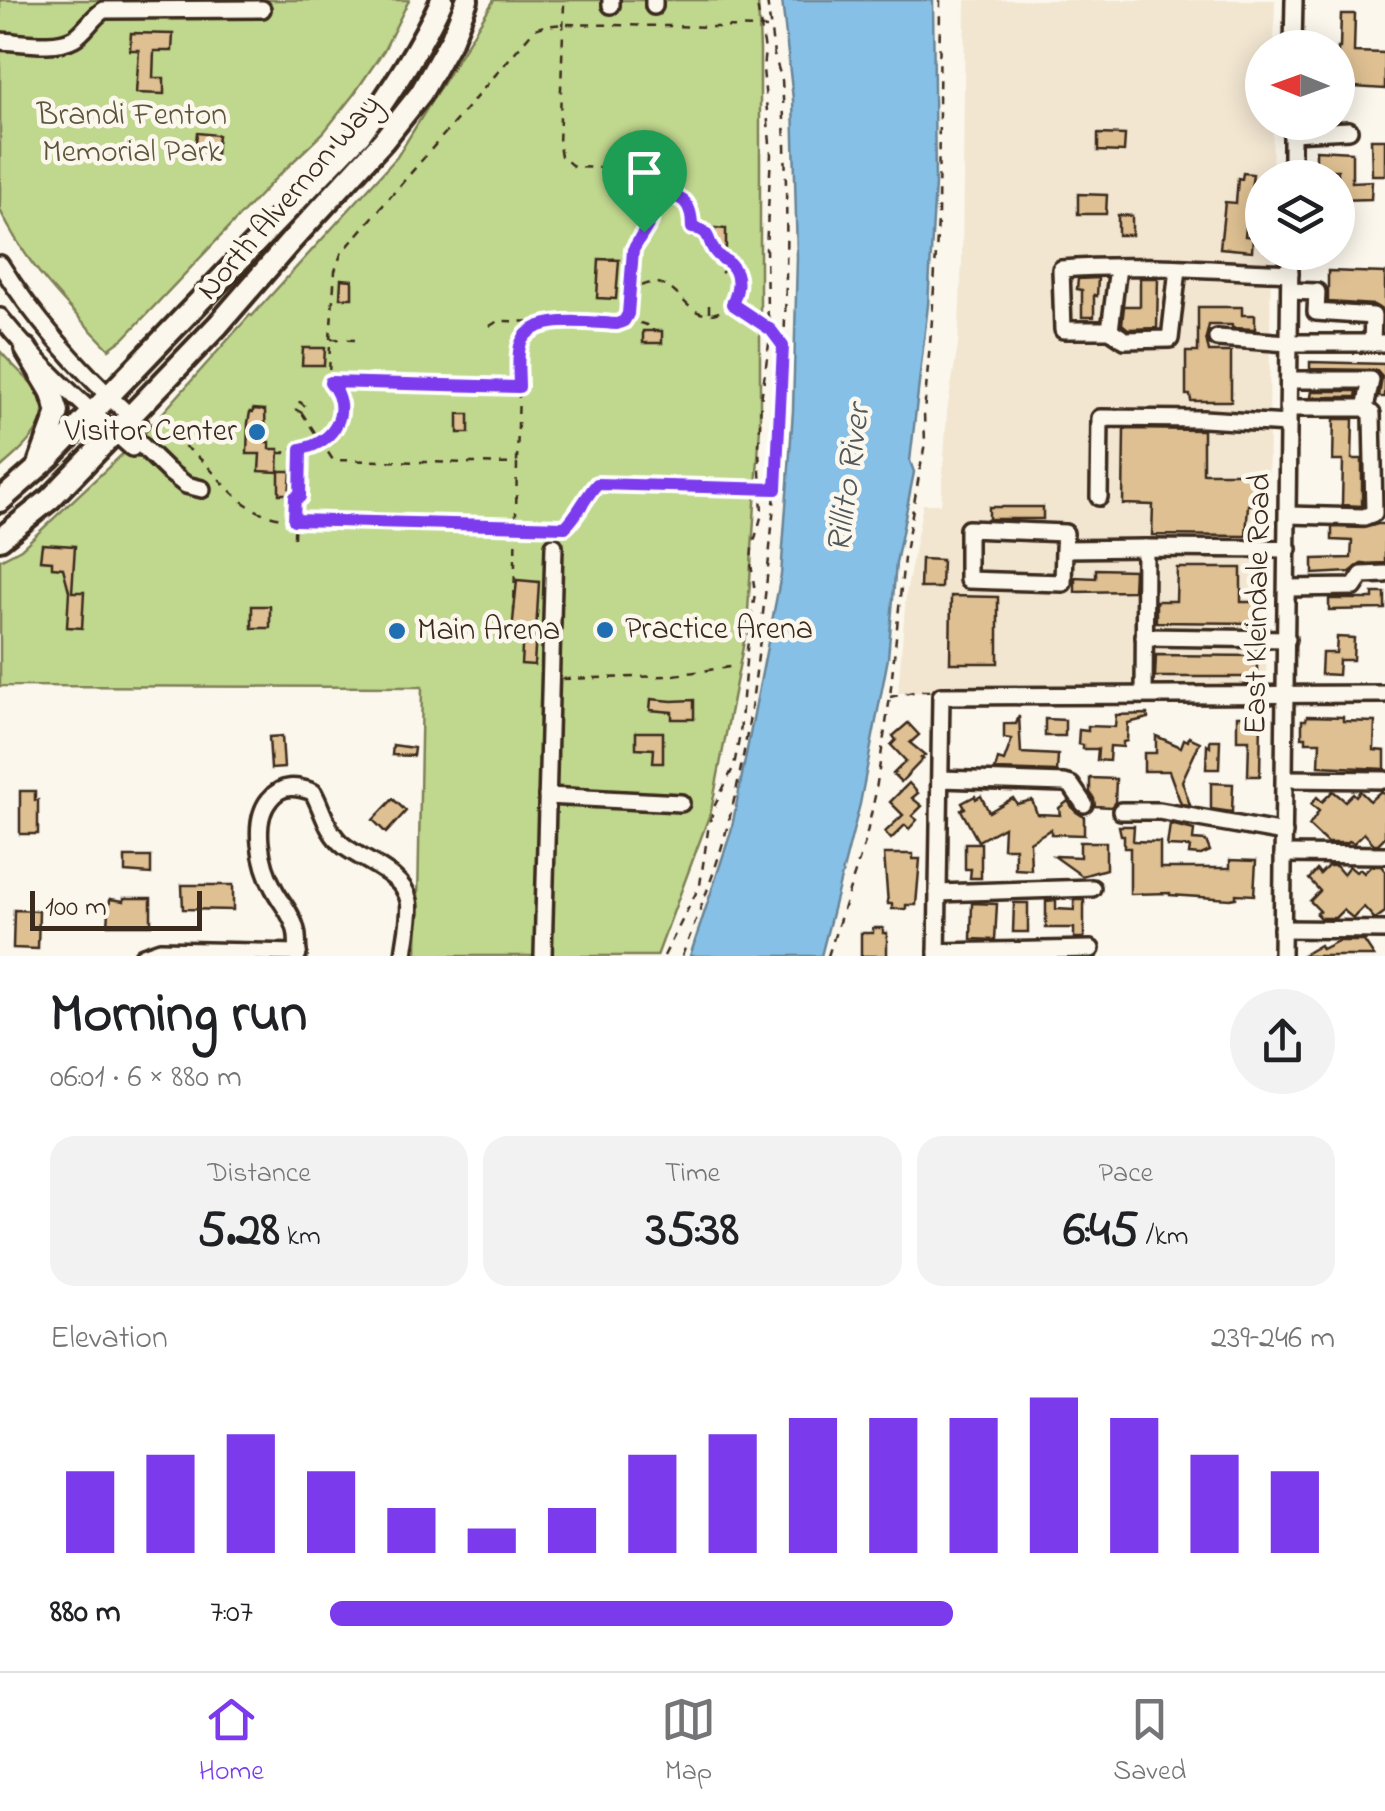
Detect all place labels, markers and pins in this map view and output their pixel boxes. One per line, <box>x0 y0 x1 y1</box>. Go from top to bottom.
pin <box>602 130 687 233</box>
place label: Visitor Center <box>64 409 237 456</box>
marker: Visitor Center <box>246 421 268 443</box>
place label: Practice Arena <box>625 607 813 654</box>
place label: Main Arena <box>417 608 560 655</box>
marker: Practice Arena <box>594 619 616 641</box>
marker: Main Arena <box>386 620 408 642</box>

